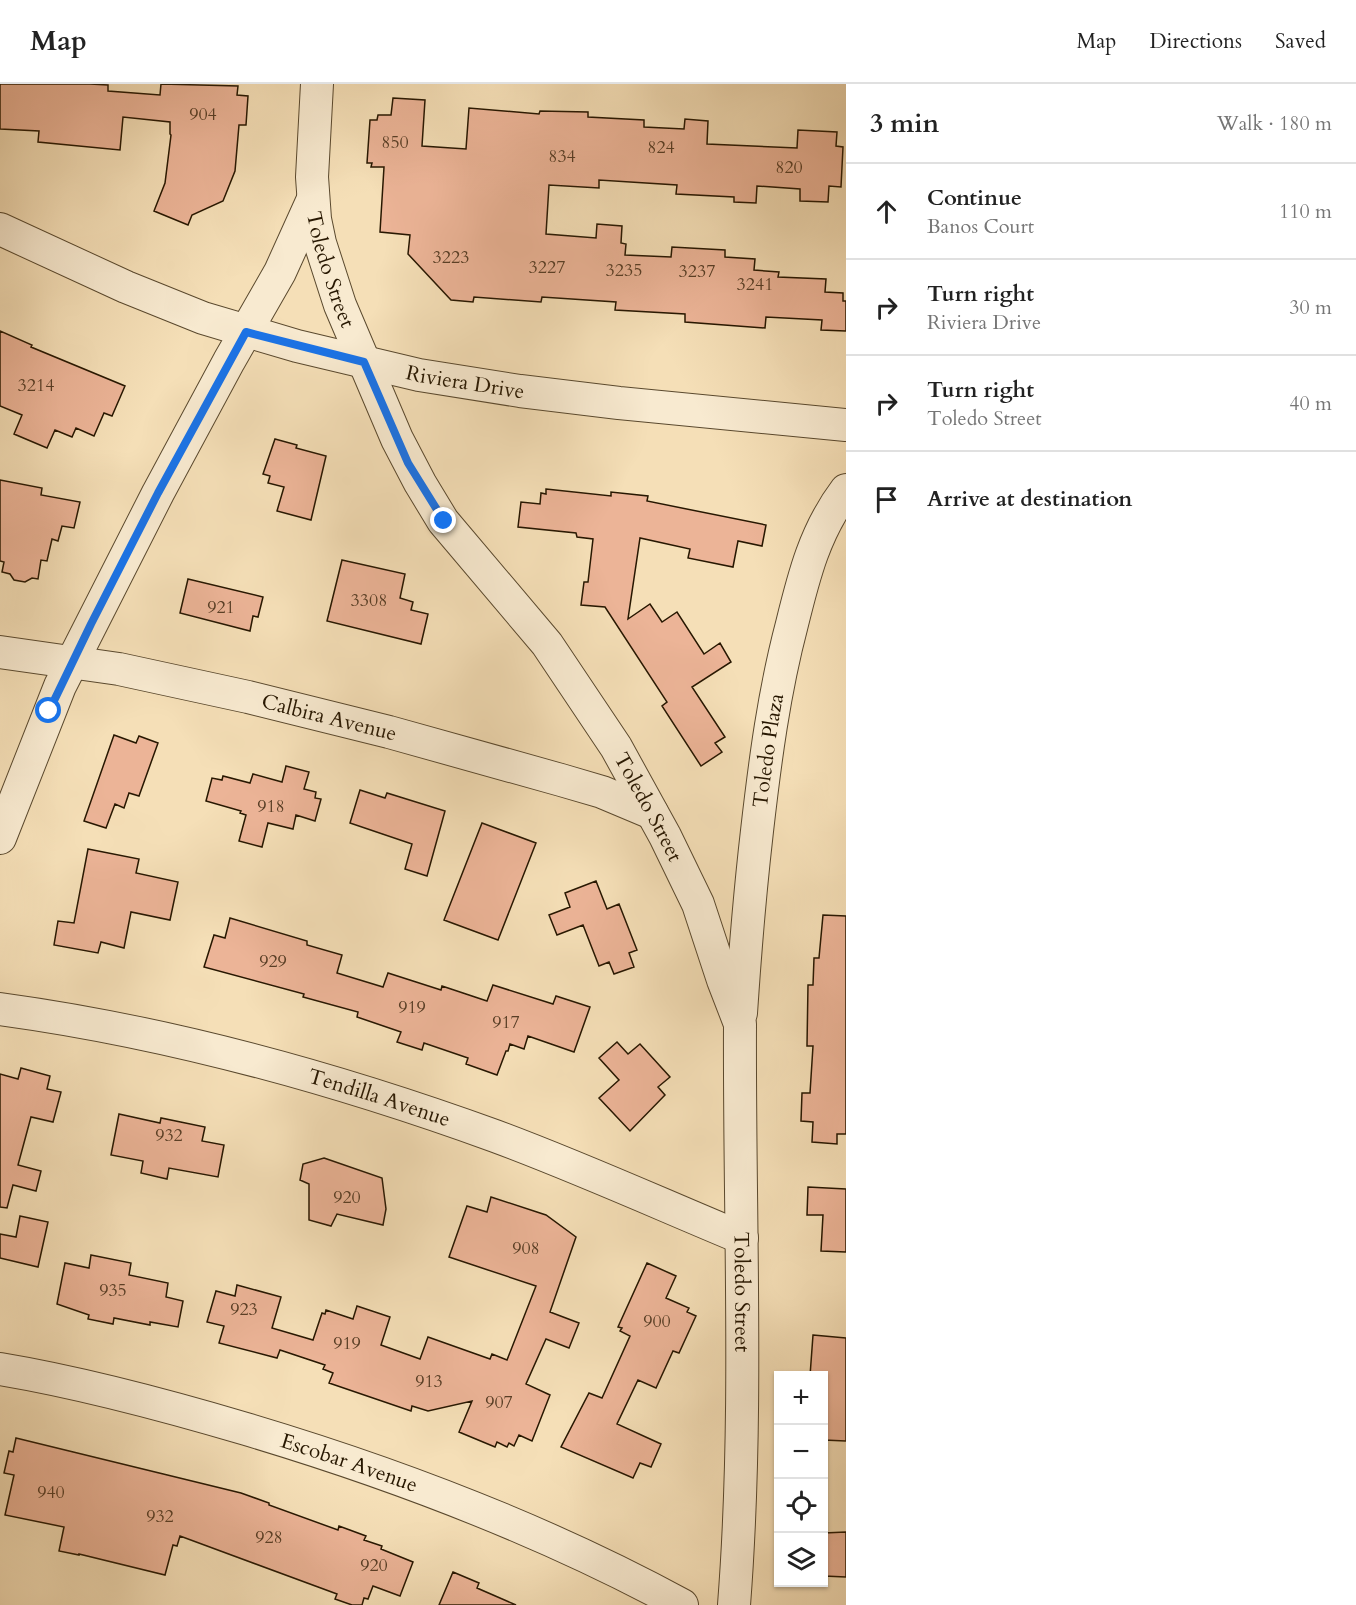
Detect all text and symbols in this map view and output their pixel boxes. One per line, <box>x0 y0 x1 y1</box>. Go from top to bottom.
text: Map <box>30 22 87 60</box>
text: Map <box>1076 27 1116 56</box>
text: Directions <box>1149 27 1242 56</box>
text: Saved <box>1275 27 1326 56</box>
house number: 904 <box>189 102 217 127</box>
text: 3 min <box>870 106 939 141</box>
text: Walk · 180 m <box>1217 110 1332 137</box>
house number: 850 <box>381 130 409 155</box>
house number: 824 <box>647 135 675 160</box>
house number: 834 <box>548 144 576 169</box>
house number: 820 <box>775 155 803 180</box>
text: Continue <box>927 183 1022 213</box>
icon: ahead <box>870 195 903 228</box>
text: 110 m <box>1279 198 1332 225</box>
street label: Toledo Street <box>299 209 363 332</box>
text: Banos Court <box>927 213 1034 240</box>
house number: 3223 <box>433 245 469 270</box>
house number: 3227 <box>529 255 565 280</box>
house number: 3235 <box>606 258 642 283</box>
house number: 3237 <box>679 259 715 284</box>
house number: 3241 <box>737 272 773 297</box>
text: Turn right <box>927 279 1034 309</box>
icon: right <box>870 291 903 324</box>
text: 30 m <box>1289 294 1332 321</box>
text: Riviera Drive <box>927 309 1041 336</box>
street label: Riviera Drive <box>403 358 527 406</box>
house number: 3214 <box>18 373 54 398</box>
text: Turn right <box>927 375 1034 405</box>
icon: right <box>870 387 903 420</box>
text: 40 m <box>1289 390 1332 417</box>
text: Toledo Street <box>927 405 1042 432</box>
icon: arrive <box>870 483 903 516</box>
text: Arrive at destination <box>927 484 1132 514</box>
route end <box>430 507 456 533</box>
house number: 3308 <box>351 588 387 613</box>
house number: 921 <box>207 595 235 620</box>
street label: Calbira Avenue <box>259 686 400 748</box>
street label: Toledo Plaza <box>745 691 791 809</box>
route start <box>35 697 61 723</box>
street label: Toledo Street <box>607 747 690 867</box>
house number: 918 <box>257 794 285 819</box>
house number: 929 <box>259 949 287 974</box>
house number: 919 <box>398 995 426 1020</box>
house number: 917 <box>492 1010 520 1035</box>
street label: Tendilla Avenue <box>305 1061 454 1134</box>
house number: 932 <box>155 1123 183 1148</box>
house number: 920 <box>333 1185 361 1210</box>
street label: Toledo Street <box>727 1232 757 1353</box>
house number: 908 <box>512 1236 540 1261</box>
house number: 935 <box>99 1278 127 1303</box>
house number: 923 <box>230 1297 258 1322</box>
house number: 900 <box>643 1309 671 1334</box>
house number: 919 <box>333 1331 361 1356</box>
house number: 913 <box>415 1369 443 1394</box>
map controls <box>774 1371 828 1587</box>
button: + <box>774 1371 828 1425</box>
house number: 907 <box>485 1390 513 1415</box>
button: − <box>774 1425 828 1479</box>
street label: Escobar Avenue <box>277 1426 422 1499</box>
button: locate <box>774 1479 828 1533</box>
house number: 940 <box>37 1480 65 1505</box>
house number: 932 <box>146 1504 174 1529</box>
house number: 928 <box>255 1525 283 1550</box>
button: layers <box>774 1533 828 1587</box>
house number: 920 <box>360 1553 388 1578</box>

